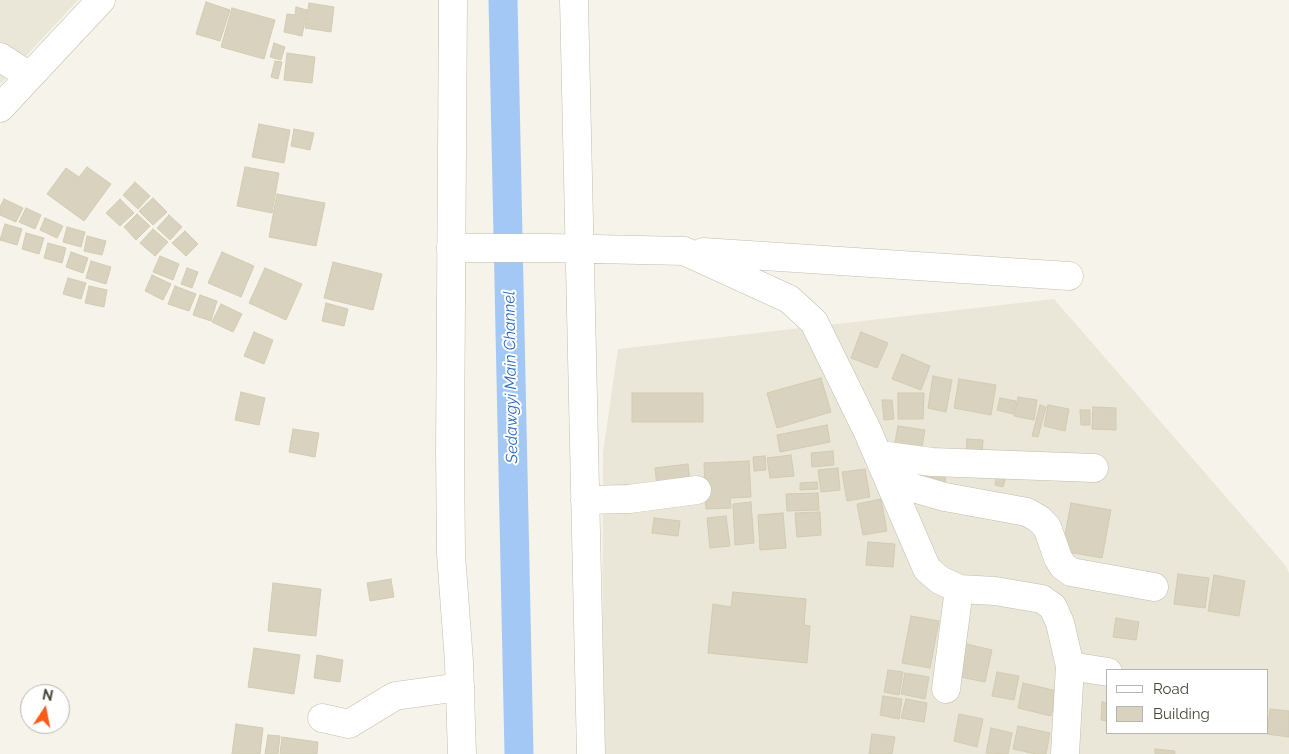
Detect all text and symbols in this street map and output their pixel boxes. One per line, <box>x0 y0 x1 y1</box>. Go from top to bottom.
water label: Sedawgyi Main Channel <box>500 291 522 463</box>
legend <box>1106 669 1269 734</box>
text: Road <box>1153 680 1189 698</box>
north arrow <box>20 684 70 734</box>
text: N <box>41 686 54 704</box>
text: Building <box>1153 705 1210 723</box>

